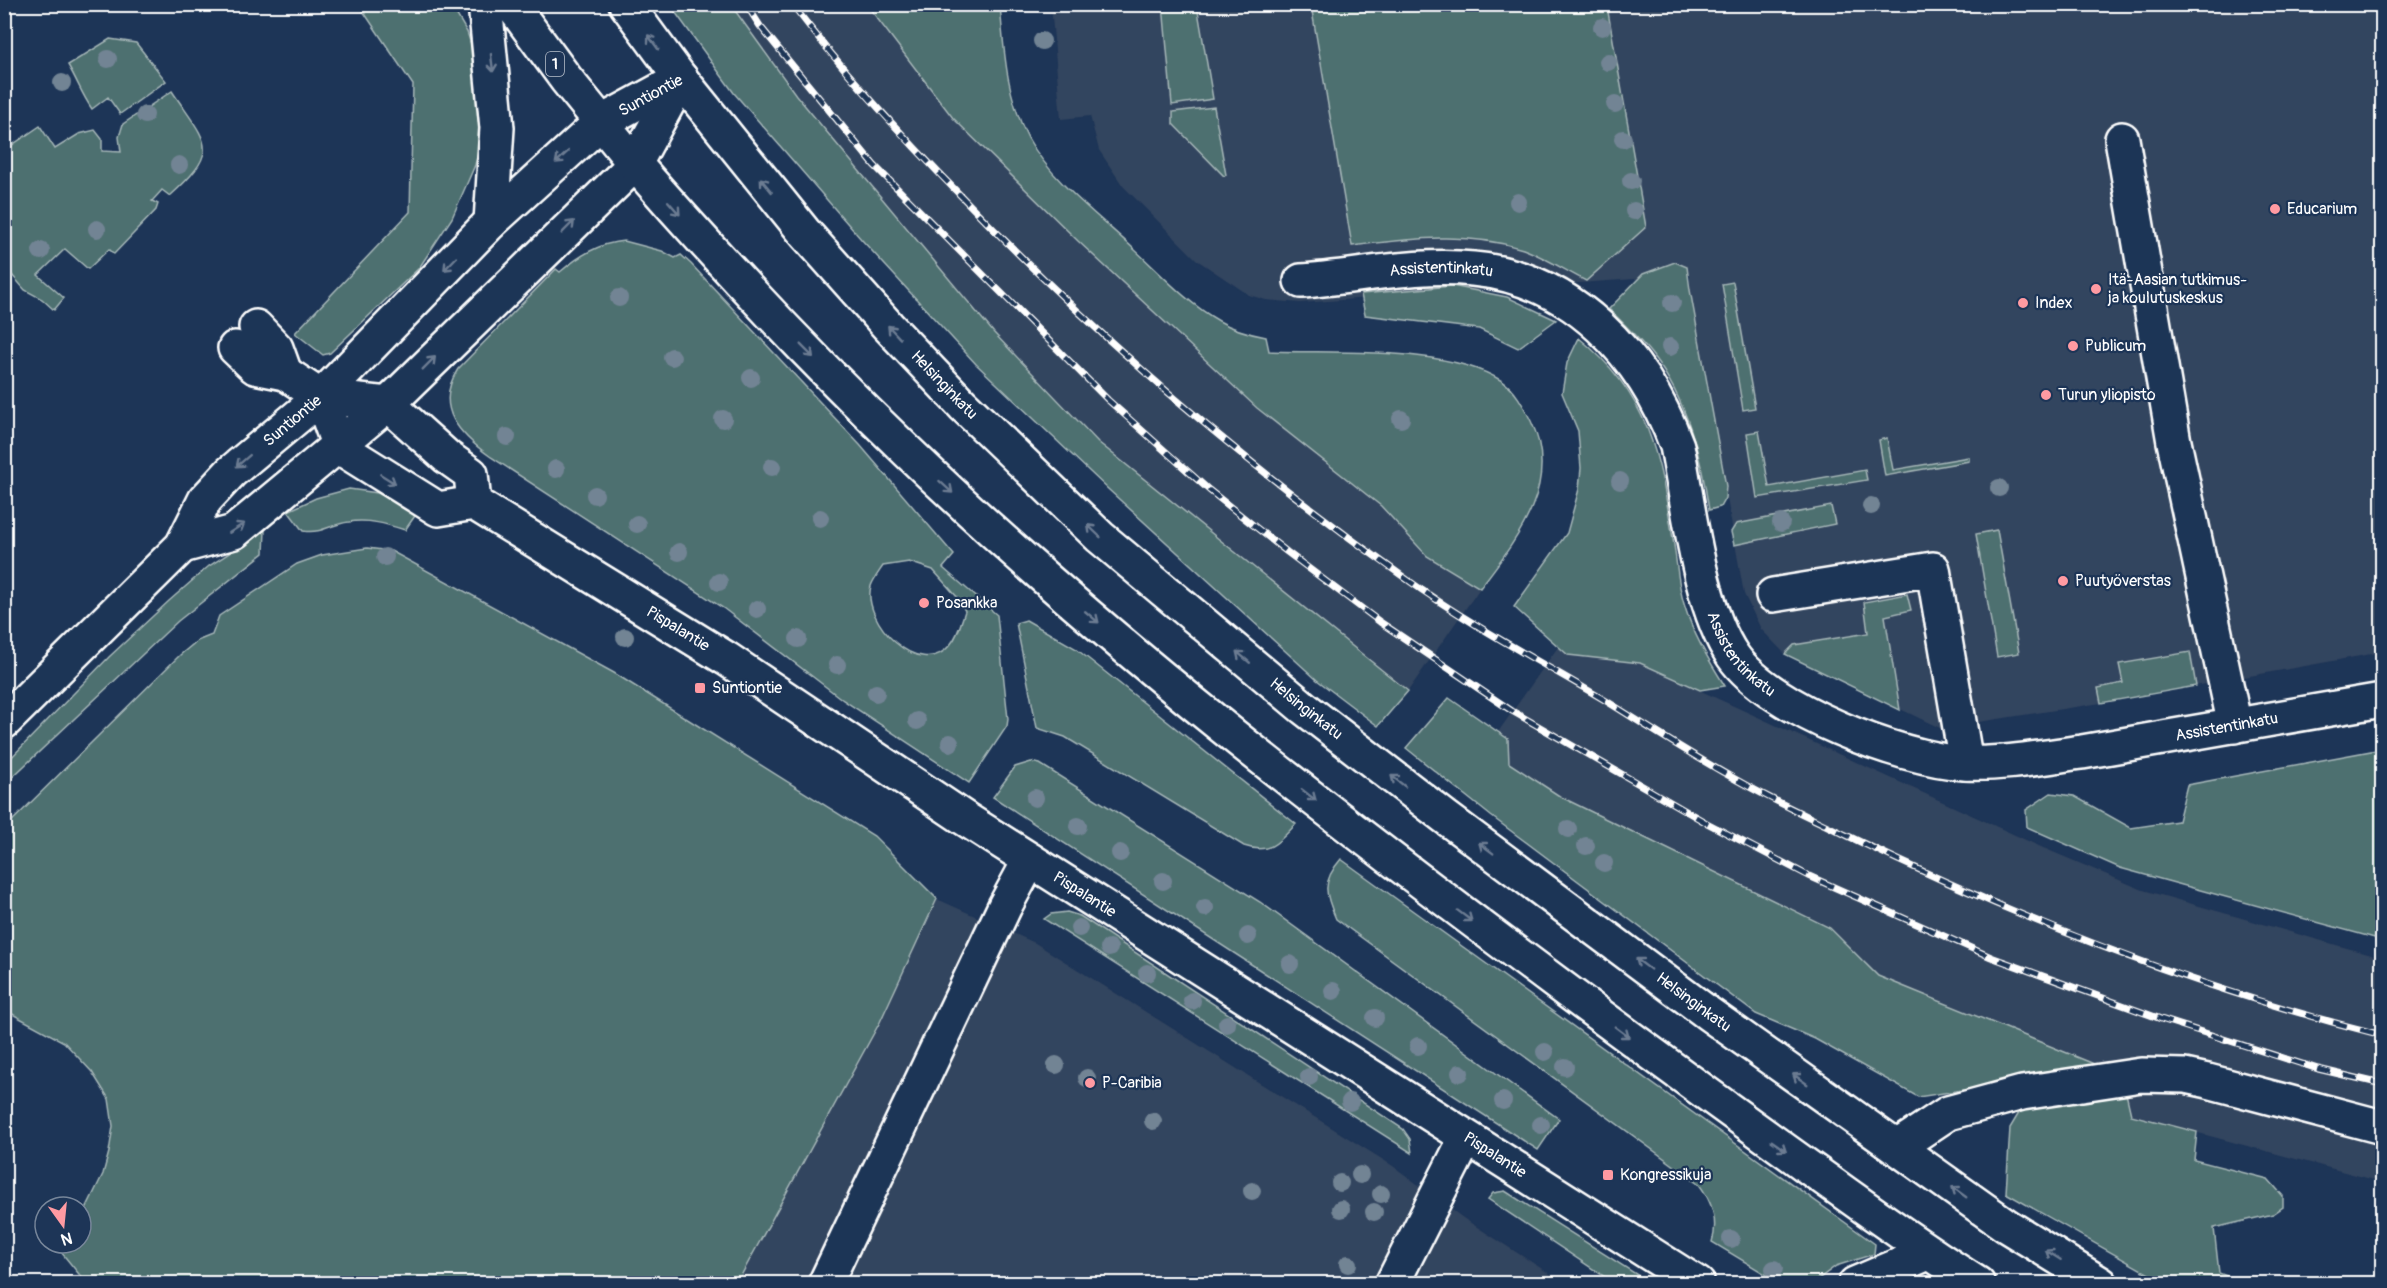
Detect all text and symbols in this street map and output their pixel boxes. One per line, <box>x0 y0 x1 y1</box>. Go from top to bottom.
one-way arrow <box>647 34 659 50</box>
one-way arrow <box>487 52 498 72</box>
road number: 1 <box>546 52 564 76</box>
street label: Suntiontie <box>615 70 686 121</box>
one-way arrow <box>555 150 570 164</box>
one-way arrow <box>759 177 772 193</box>
place label: Educarium <box>2287 199 2357 219</box>
one-way arrow <box>667 200 681 215</box>
marker: Educarium <box>2268 202 2282 216</box>
one-way arrow <box>561 219 576 234</box>
one-way arrow <box>443 256 457 271</box>
street label: Assistentinkatu <box>1388 258 1495 282</box>
place label: Itä-Aasian tutkimus- ja koulutuskeskus <box>2107 270 2247 308</box>
marker: Itä-Aasian tutkimus- ja koulutuskeskus <box>2089 282 2103 296</box>
place label: Index <box>2035 293 2072 313</box>
marker: Index <box>2016 296 2030 310</box>
one-way arrow <box>887 325 901 340</box>
place label: Publicum <box>2085 336 2146 356</box>
marker: Publicum <box>2066 339 2080 353</box>
one-way arrow <box>799 343 814 358</box>
street label: Helsinginkatu <box>907 346 982 424</box>
one-way arrow <box>422 356 437 371</box>
place label: Turun yliopisto <box>2058 385 2156 405</box>
marker: Turun yliopisto <box>2039 388 2053 402</box>
street label: Suntiontie <box>259 391 326 451</box>
one-way arrow <box>235 455 251 468</box>
one-way arrow <box>379 473 396 485</box>
one-way arrow <box>939 480 954 494</box>
one-way arrow <box>228 522 245 534</box>
one-way arrow <box>1087 524 1102 538</box>
place label: Puutyöverstas <box>2075 571 2171 591</box>
marker: Puutyöverstas <box>2056 574 2070 588</box>
place label: Posankka <box>936 593 997 613</box>
marker: Posankka <box>917 596 931 610</box>
street label: Pispalantie <box>643 602 713 656</box>
street label: Assistentinkatu <box>1703 609 1779 701</box>
one-way arrow <box>1084 610 1100 623</box>
one-way arrow <box>1236 650 1251 664</box>
street label: Helsinginkatu <box>1266 673 1347 744</box>
place label: Suntiontie <box>712 678 782 698</box>
marker: Suntiontie <box>693 681 707 695</box>
street label: Assistentinkatu <box>2174 708 2280 746</box>
one-way arrow <box>1391 775 1407 788</box>
one-way arrow <box>1301 789 1317 802</box>
one-way arrow <box>1479 842 1495 854</box>
street label: Pispalantie <box>1049 867 1120 922</box>
one-way arrow <box>1457 909 1473 922</box>
one-way arrow <box>1635 958 1651 971</box>
street label: Helsinginkatu <box>1652 968 1735 1036</box>
one-way arrow <box>1613 1026 1629 1038</box>
place label: P-Caribia <box>1102 1073 1162 1093</box>
one-way arrow <box>1793 1073 1809 1085</box>
marker: P-Caribia <box>1083 1076 1097 1090</box>
street label: Pispalantie <box>1460 1128 1530 1183</box>
one-way arrow <box>1771 1140 1787 1152</box>
place label: Kongressikuja <box>1620 1165 1711 1185</box>
marker: Kongressikuja <box>1601 1168 1615 1182</box>
one-way arrow <box>1952 1186 1968 1198</box>
north arrow <box>33 1195 93 1255</box>
text: N <box>59 1227 74 1250</box>
one-way arrow <box>2045 1249 2062 1262</box>

